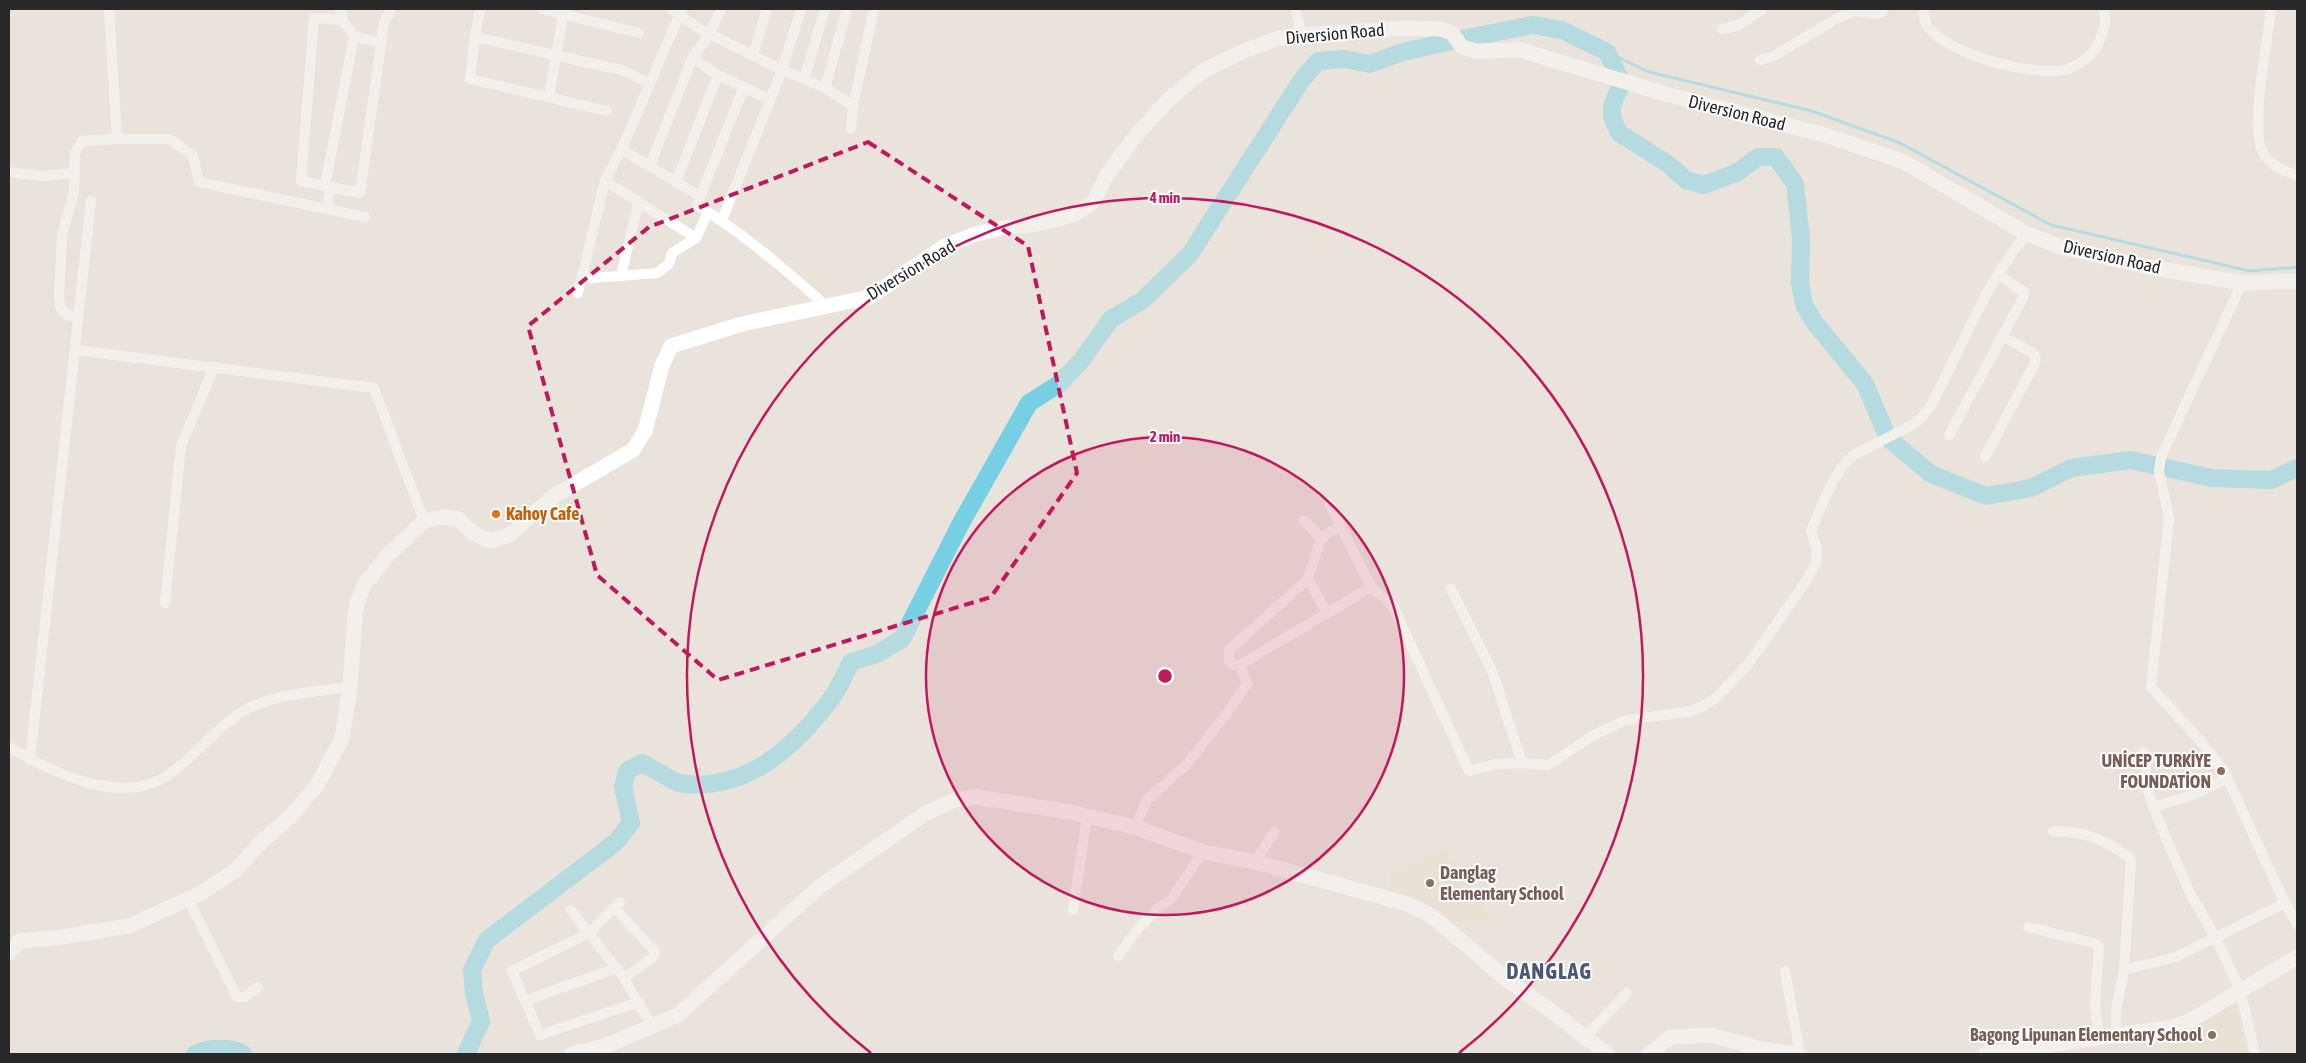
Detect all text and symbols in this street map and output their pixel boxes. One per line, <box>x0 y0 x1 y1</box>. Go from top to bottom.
street label: Diversion Road <box>1285 19 1385 48</box>
street label: Diversion Road <box>1686 90 1788 135</box>
text: 4 min <box>1149 189 1180 206</box>
street label: Diversion Road <box>863 235 959 304</box>
street label: Diversion Road <box>2061 235 2163 278</box>
text: 2 min <box>1150 428 1180 445</box>
place label: Kahoy Cafe <box>506 503 579 524</box>
marker: Kahoy Cafe <box>490 508 502 520</box>
centre of rings <box>1156 667 1174 685</box>
place label: UNİCEP TURKİYE FOUNDATİON <box>2102 750 2211 792</box>
marker: UNİCEP TURKİYE FOUNDATİON <box>2215 765 2227 777</box>
place label: Danglag Elementary School <box>1440 862 1564 904</box>
marker: Danglag Elementary School <box>1424 877 1436 889</box>
district label: DANGLAG <box>1506 958 1592 984</box>
place label: Bagong Lipunan Elementary School <box>1970 1024 2202 1045</box>
marker: Bagong Lipunan Elementary School <box>2206 1029 2218 1041</box>

